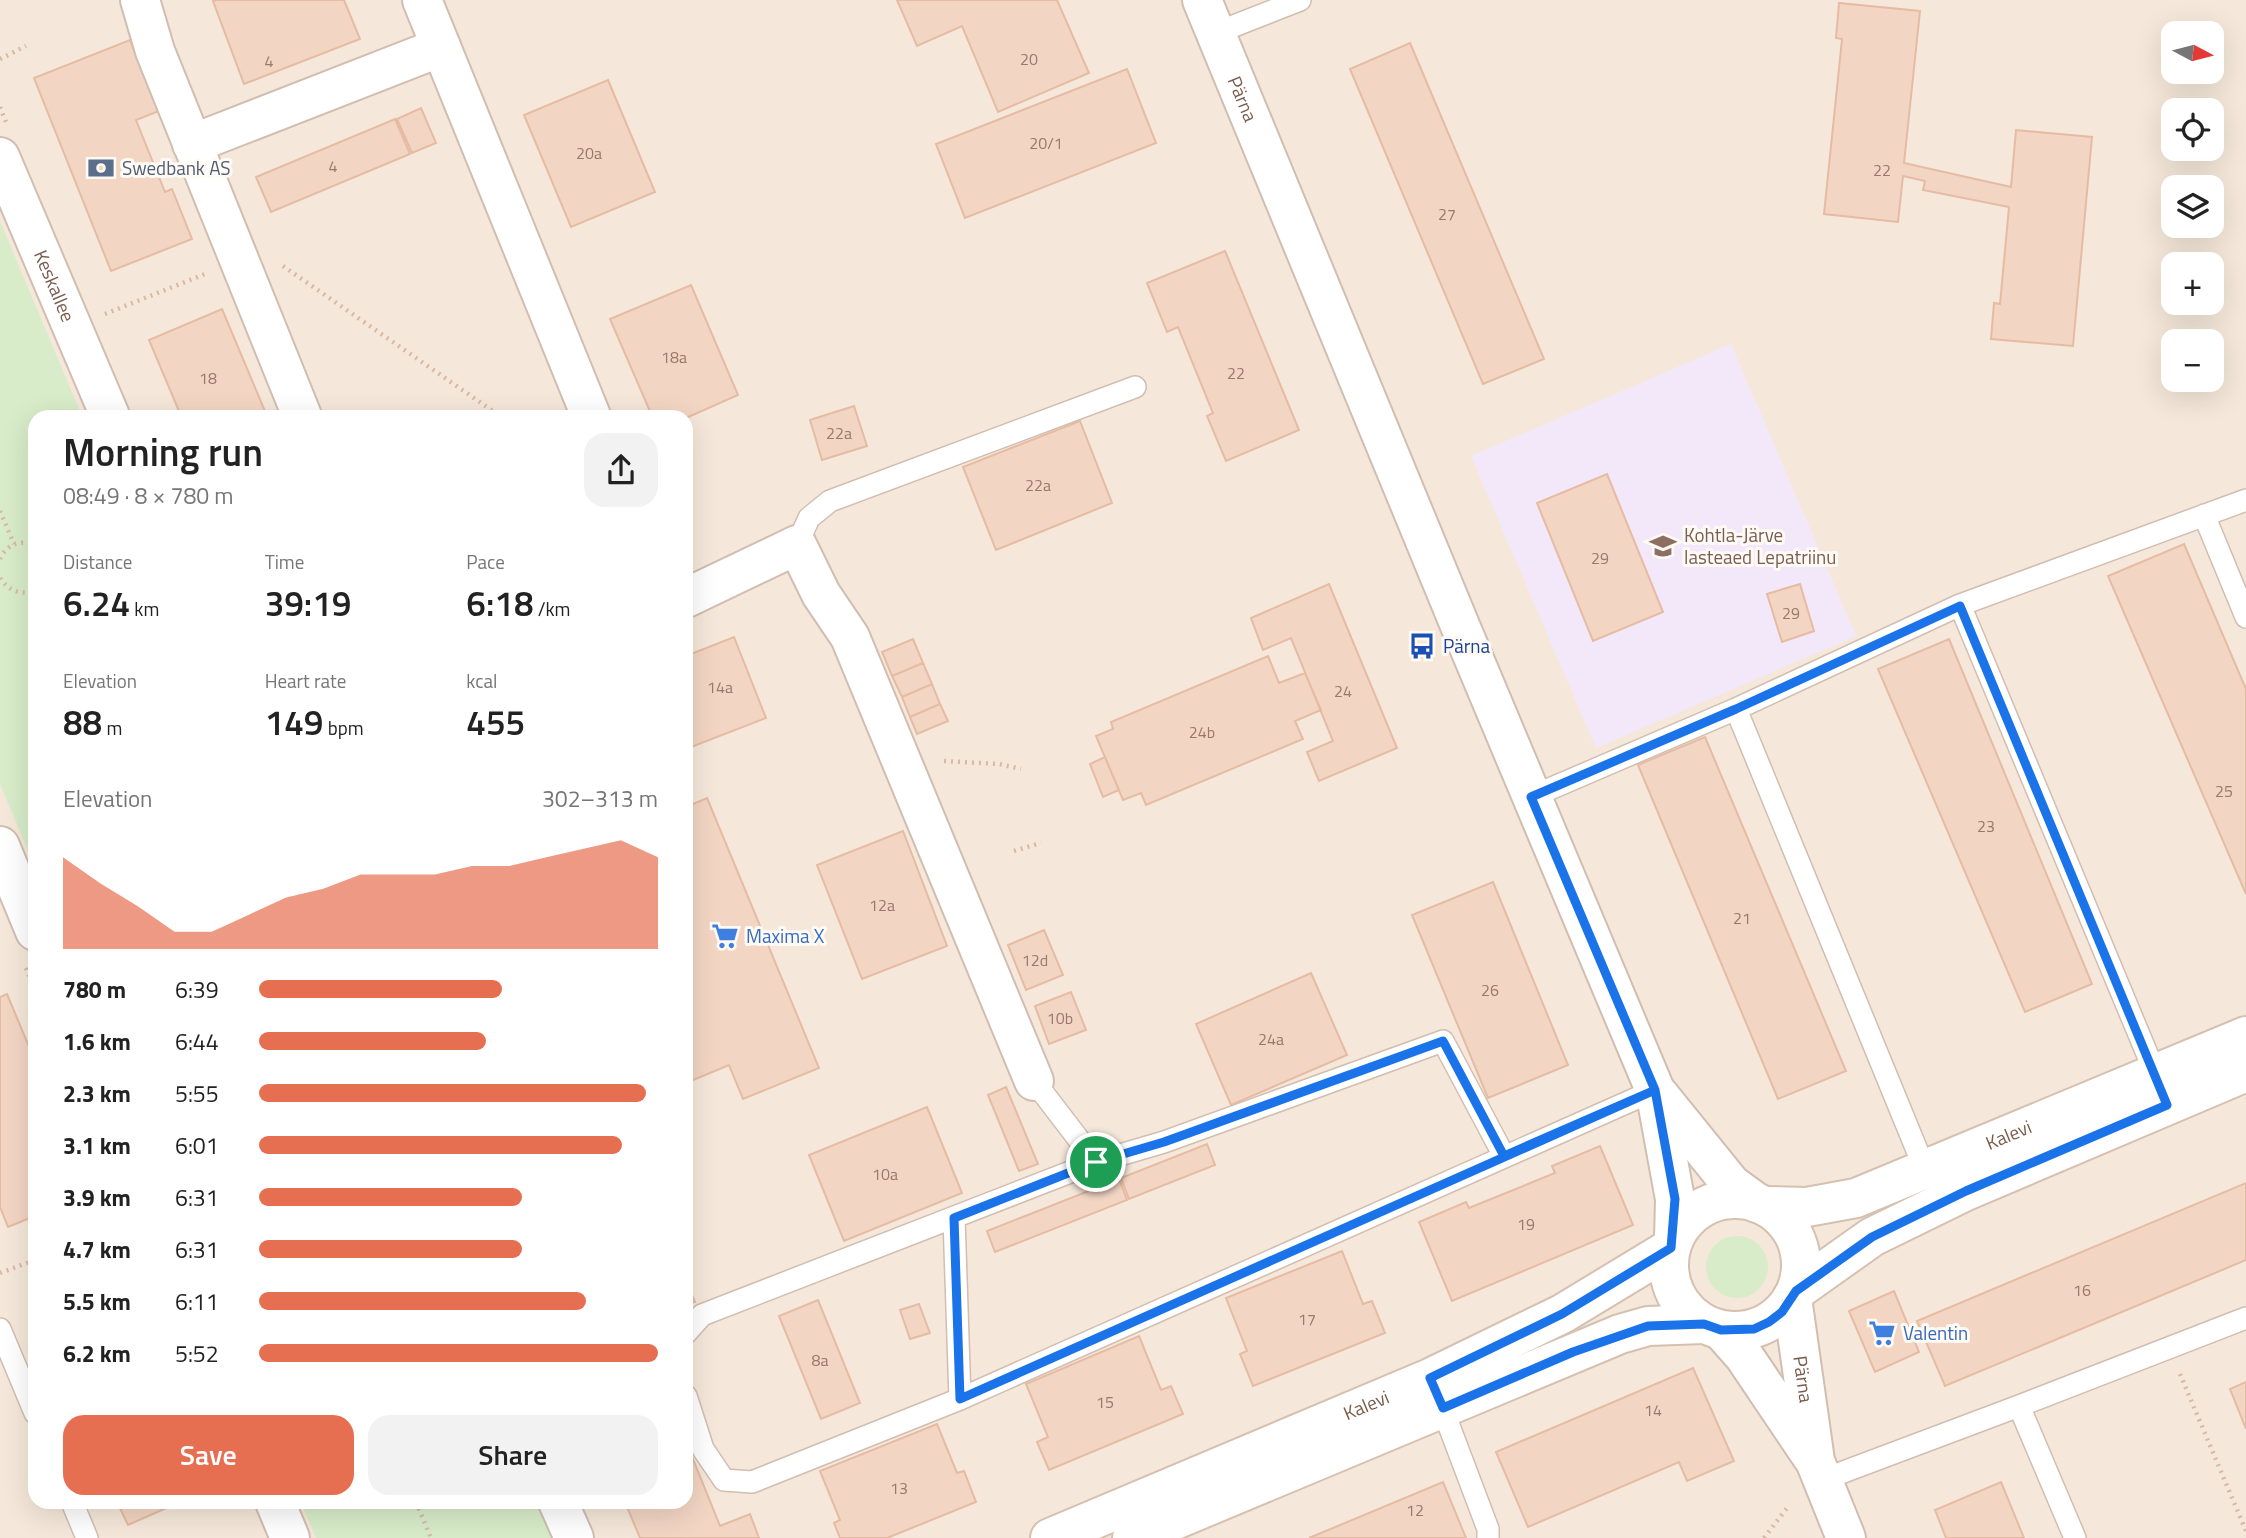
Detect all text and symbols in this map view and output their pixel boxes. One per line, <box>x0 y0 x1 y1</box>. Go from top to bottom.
north arrow <box>2161 21 2224 84</box>
map controls <box>2161 21 2224 392</box>
house number: 20 <box>1020 47 1038 71</box>
house number: 4 <box>265 49 274 73</box>
street label: Pärna <box>1221 71 1266 126</box>
button: locate <box>2161 98 2224 161</box>
house number: 20/1 <box>1029 131 1063 155</box>
house number: 20a <box>576 141 602 165</box>
bank icon: Swedbank AS <box>86 153 116 183</box>
place label: Swedbank AS <box>122 153 231 182</box>
house number: 4 <box>329 154 338 178</box>
house number: 22 <box>1873 158 1891 182</box>
button: layers <box>2161 175 2224 238</box>
house number: 27 <box>1438 202 1456 226</box>
street label: Keskallee <box>27 245 83 326</box>
button: + <box>2161 252 2224 315</box>
button: − <box>2161 329 2224 392</box>
house number: 18a <box>661 345 687 369</box>
house number: 22 <box>1227 361 1245 385</box>
house number: 18 <box>199 366 217 390</box>
house number: 22a <box>826 421 852 445</box>
text: Morning run <box>63 423 263 481</box>
button: share <box>584 433 658 507</box>
house number: 22a <box>1025 473 1051 497</box>
text: 08:49 · 8 × 780 m <box>63 478 233 513</box>
place label: Kohtla-Järve lasteaed Lepatriinu <box>1684 520 1836 571</box>
school or university icon: Kohtla-Järve lasteaed Lepatriinu <box>1648 531 1678 561</box>
house number: 29 <box>1591 546 1609 570</box>
text: Distance <box>63 547 132 576</box>
text: Time <box>265 547 304 576</box>
text: Pace <box>466 547 505 576</box>
text: 6.24 <box>63 576 130 630</box>
text: 39:19 <box>265 576 351 630</box>
text: 6:18 <box>466 576 534 630</box>
text: km <box>130 594 159 623</box>
text: /km <box>534 594 571 623</box>
house number: 29 <box>1782 601 1800 625</box>
bus stop icon: Pärna <box>1407 631 1437 661</box>
place label: Pärna <box>1443 631 1490 660</box>
text: Elevation <box>63 666 137 695</box>
text: Heart rate <box>265 666 346 695</box>
text: kcal <box>466 666 497 695</box>
house number: 14a <box>707 675 733 699</box>
house number: 24 <box>1334 679 1352 703</box>
text: 88 <box>63 695 102 749</box>
text: 149 <box>265 695 323 749</box>
text: 455 <box>466 695 525 749</box>
text: m <box>102 713 122 742</box>
text: bpm <box>323 713 364 742</box>
house number: 24b <box>1189 720 1215 744</box>
house number: 25 <box>2215 779 2233 803</box>
text: Elevation <box>63 781 152 816</box>
text: 302–313 m <box>542 781 658 816</box>
house number: 23 <box>1977 814 1995 838</box>
house number: 12a <box>869 893 895 917</box>
house number: 21 <box>1733 906 1751 930</box>
supermarket icon: Maxima X <box>710 921 740 951</box>
place label: Maxima X <box>746 921 825 950</box>
house number: 12d <box>1022 948 1048 972</box>
text: 780 m <box>63 972 126 1007</box>
text: 6:39 <box>175 972 219 1007</box>
house number: 26 <box>1481 978 1499 1002</box>
house number: 10b <box>1047 1006 1073 1030</box>
text: 1.6 km <box>63 1024 131 1059</box>
text: 6:44 <box>175 1024 219 1059</box>
house number: 24a <box>1258 1027 1284 1051</box>
text: 2.3 km <box>63 1076 131 1111</box>
text: 5:55 <box>175 1076 219 1111</box>
street label: Kalevi <box>1981 1112 2036 1157</box>
text: 3.1 km <box>63 1128 131 1163</box>
text: 6:01 <box>175 1128 219 1163</box>
pin <box>1066 1132 1126 1192</box>
icon: arrive <box>1077 1143 1115 1181</box>
house number: 10a <box>872 1162 898 1186</box>
text: 3.9 km <box>63 1180 131 1215</box>
text: 6:31 <box>175 1180 219 1215</box>
house number: 19 <box>1517 1212 1535 1236</box>
text: 4.7 km <box>63 1232 131 1267</box>
text: 6:31 <box>175 1232 219 1267</box>
house number: 16 <box>2073 1278 2091 1302</box>
text: 5.5 km <box>63 1284 131 1319</box>
text: 6:11 <box>175 1284 219 1319</box>
house number: 17 <box>1298 1307 1316 1331</box>
supermarket icon: Valentin <box>1867 1318 1897 1348</box>
place label: Valentin <box>1903 1318 1968 1347</box>
text: 6.2 km <box>63 1336 131 1371</box>
text: 5:52 <box>175 1336 219 1371</box>
house number: 8a <box>812 1348 828 1372</box>
street label: Pärna <box>1786 1354 1822 1405</box>
street label: Kalevi <box>1338 1382 1393 1427</box>
house number: 15 <box>1096 1390 1114 1414</box>
house number: 14 <box>1644 1398 1662 1422</box>
button: Save <box>63 1415 354 1495</box>
button: Share <box>368 1415 658 1495</box>
house number: 13 <box>890 1476 908 1500</box>
house number: 12 <box>1406 1498 1424 1522</box>

